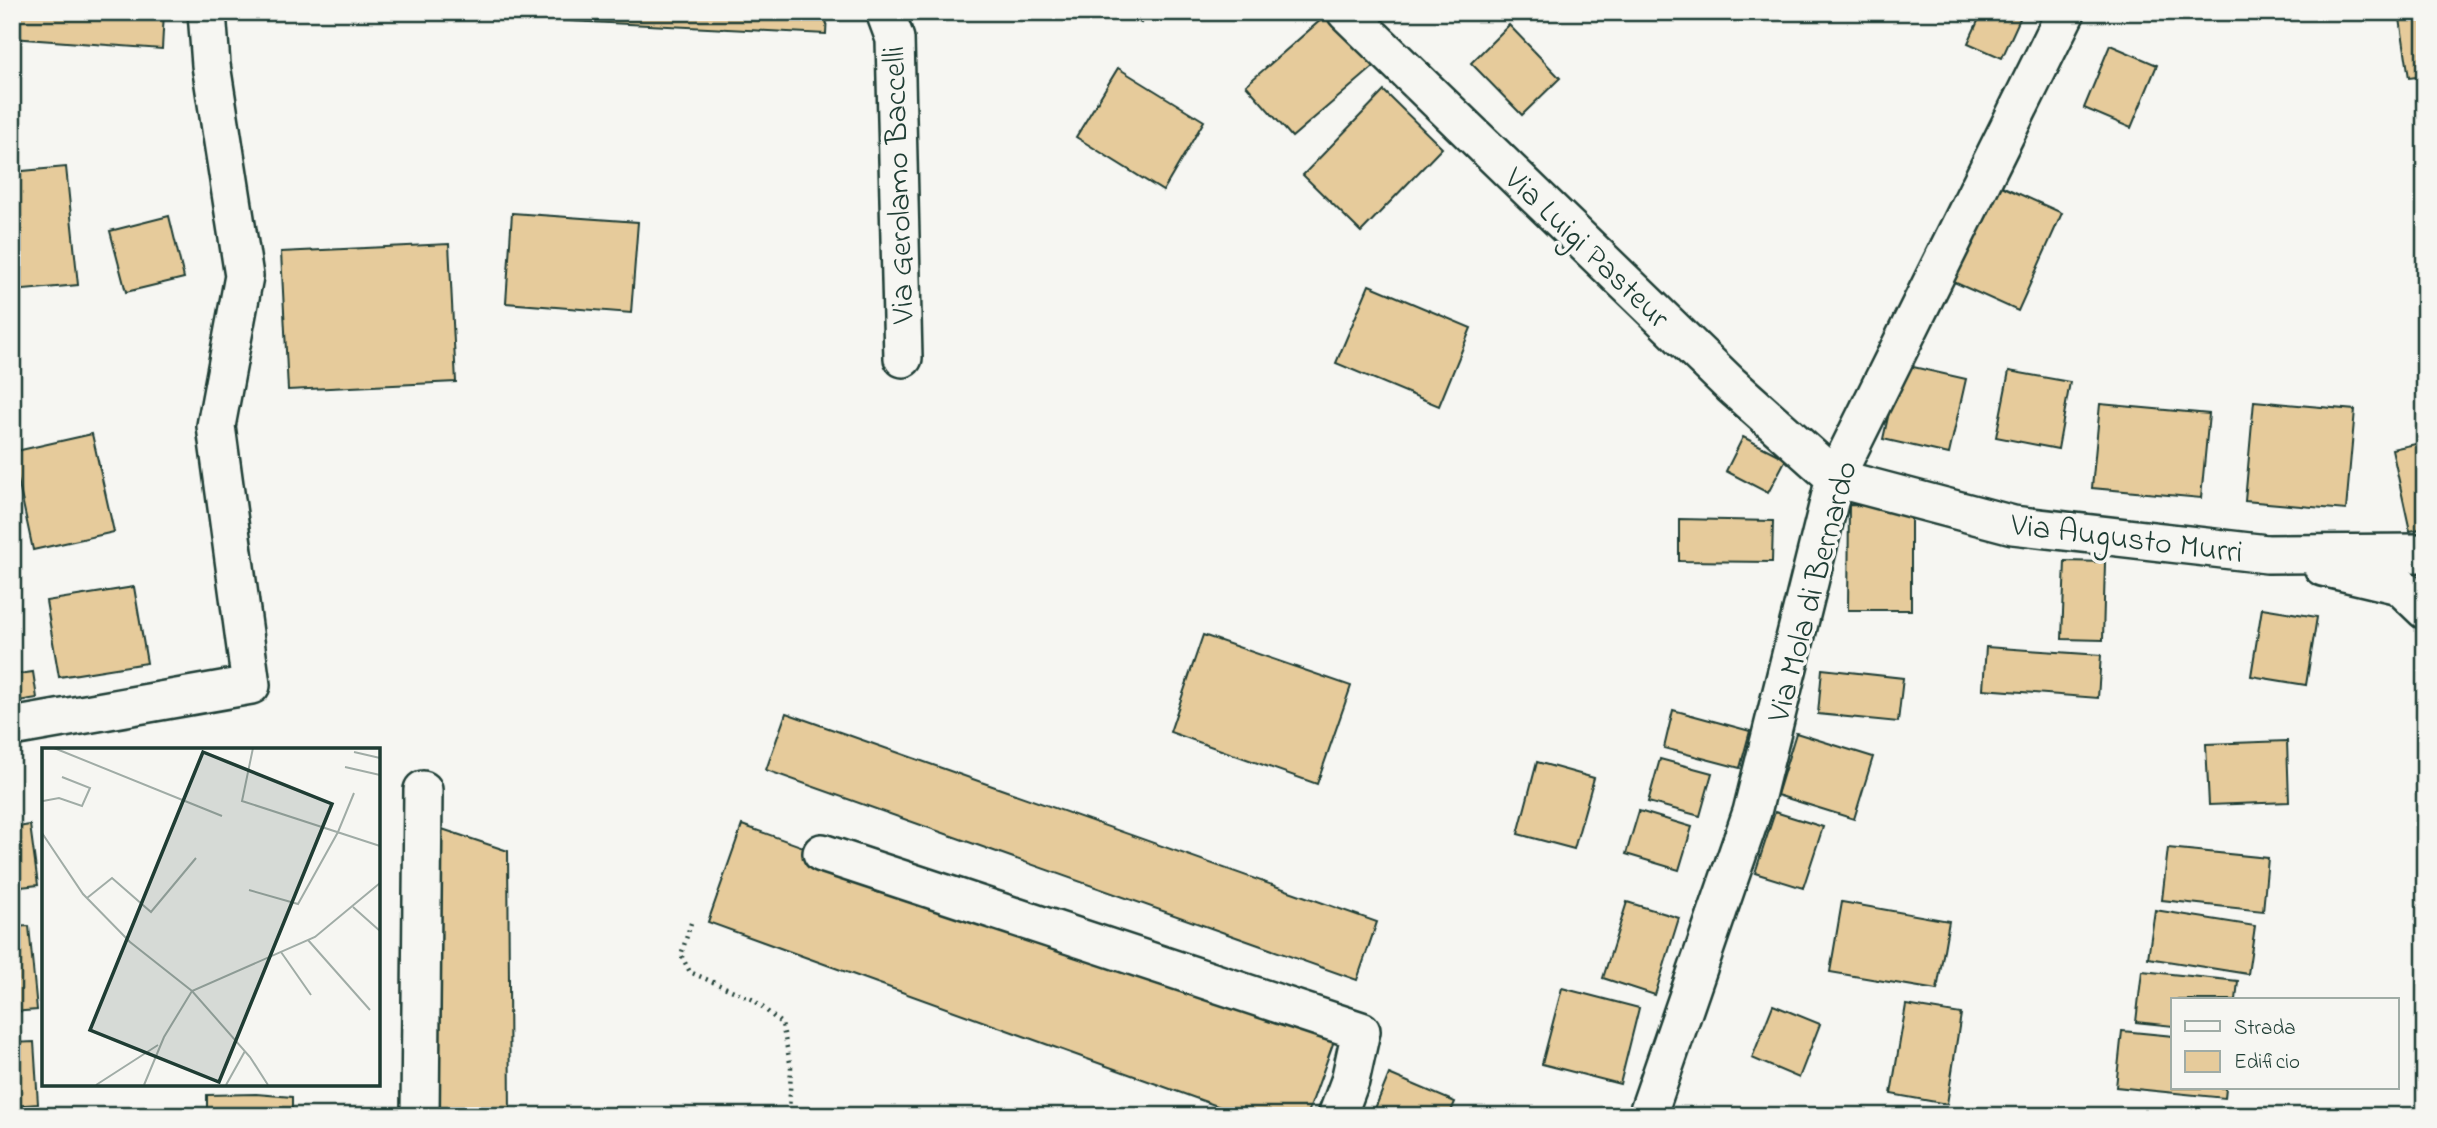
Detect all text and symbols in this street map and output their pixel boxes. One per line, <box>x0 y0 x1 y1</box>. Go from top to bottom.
street label: Via Gerolamo Baccelli <box>872 45 929 326</box>
street label: Via Luigi Pasteur <box>1491 157 1679 341</box>
street label: Via Mola di Bernardo <box>1757 456 1872 729</box>
street label: Via Augusto Murri <box>2007 503 2245 578</box>
inset map <box>42 748 380 1086</box>
legend <box>2171 998 2398 1090</box>
text: Strada <box>2234 1014 2296 1044</box>
text: Edificio <box>2234 1048 2300 1078</box>

